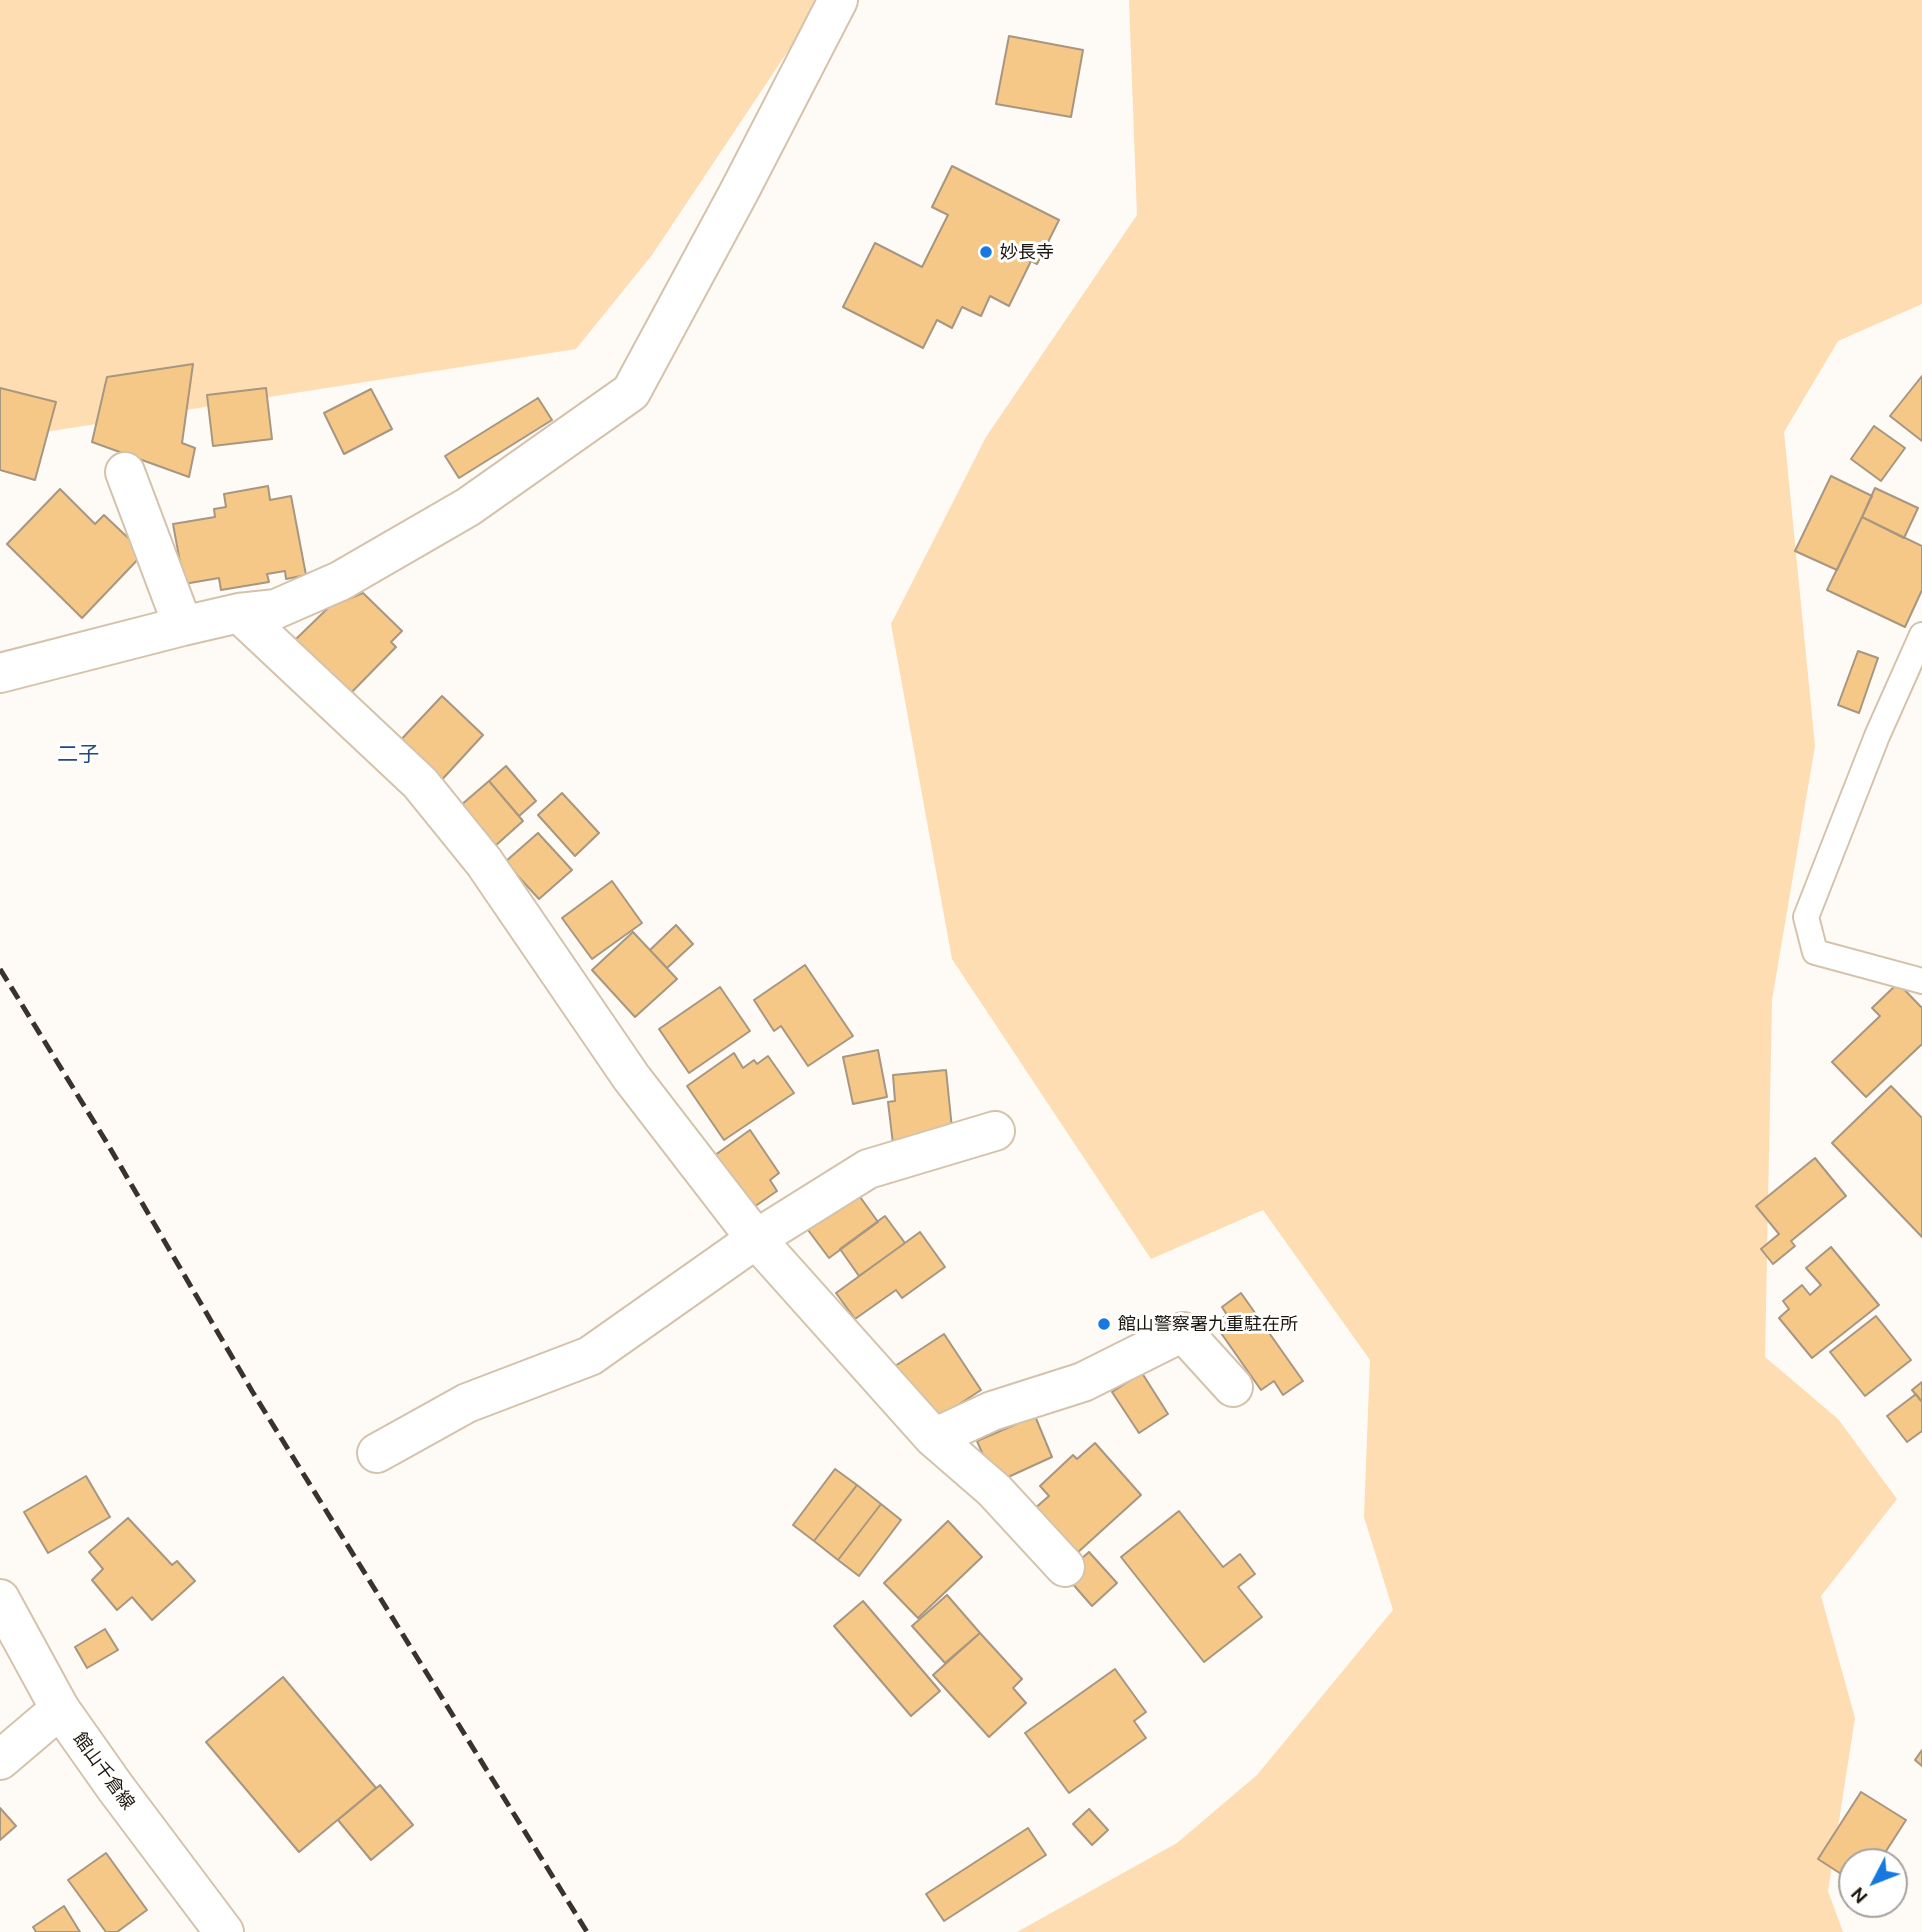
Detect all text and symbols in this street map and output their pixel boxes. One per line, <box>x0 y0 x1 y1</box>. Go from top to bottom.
place label: 妙長寺 <box>1000 241 1054 263</box>
marker: 妙長寺 <box>978 244 994 260</box>
district label: 二子 <box>57 741 99 767</box>
place label: 館山警察署九重駐在所 <box>1118 1313 1298 1335</box>
marker: 館山警察署九重駐在所 <box>1096 1316 1112 1332</box>
street label: 館山千倉線 <box>69 1728 139 1814</box>
north arrow <box>1838 1848 1908 1918</box>
text: N <box>1846 1883 1872 1908</box>

